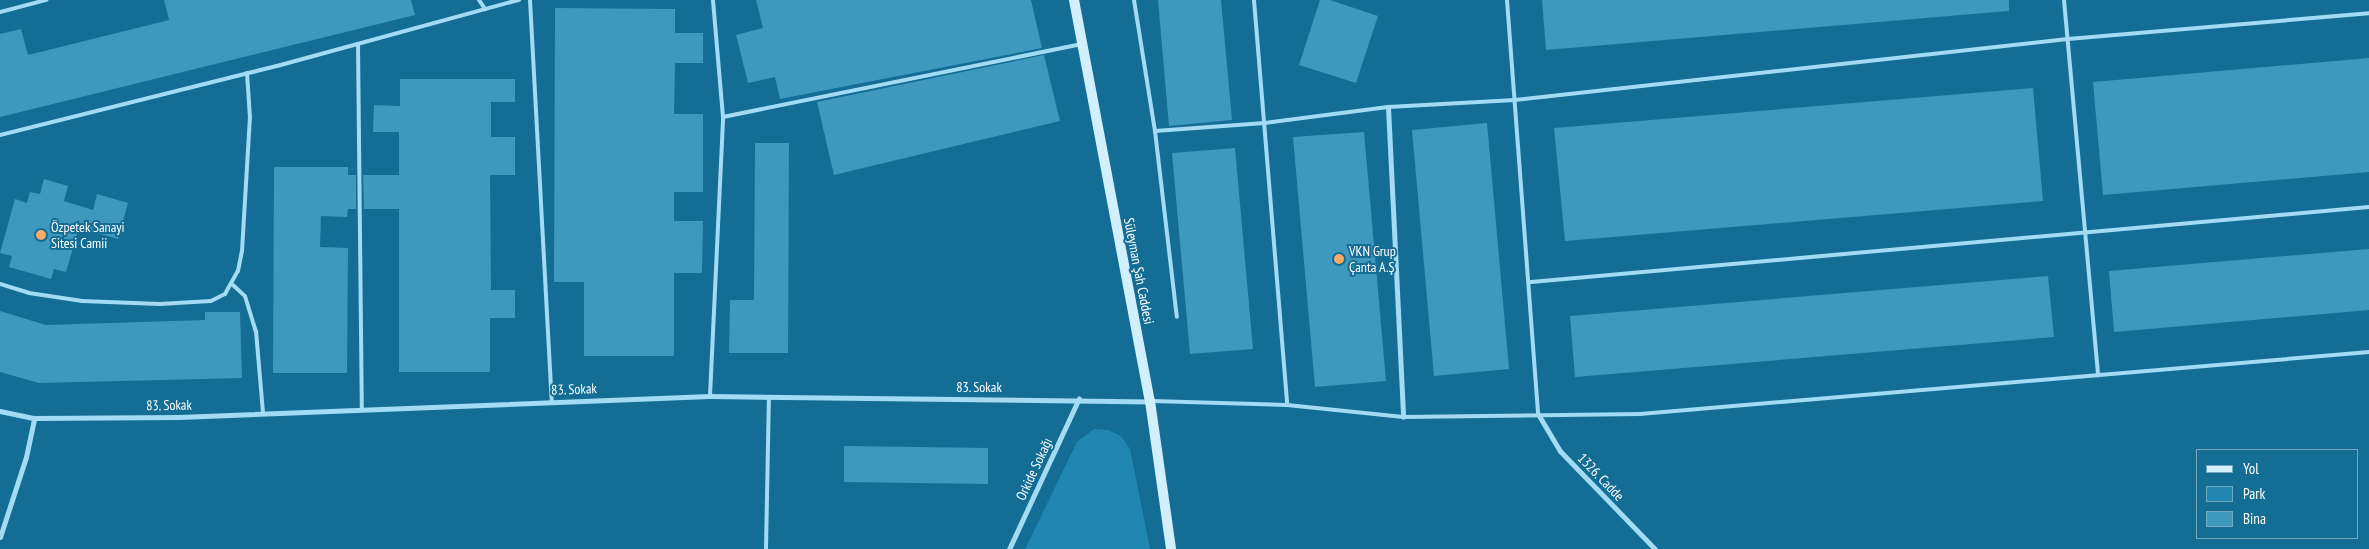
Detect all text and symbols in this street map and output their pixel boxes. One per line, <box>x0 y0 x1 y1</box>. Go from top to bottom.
street label: Süleyman Şah Caddesi <box>1120 216 1158 326</box>
place label: Özpetek Sanayi Sitesi Camii <box>51 219 125 252</box>
marker: Özpetek Sanayi Sitesi Camii <box>35 229 47 241</box>
place label: VKN Grup Çanta A.Ş <box>1349 243 1396 276</box>
marker: VKN Grup Çanta A.Ş <box>1333 253 1345 265</box>
street label: 83. Sokak <box>956 379 1002 395</box>
street label: 83. Sokak <box>550 380 598 398</box>
street label: 83. Sokak <box>146 396 192 414</box>
street label: Orkide Sokağı <box>1012 435 1056 503</box>
street label: 1326. Cadde <box>1574 449 1628 505</box>
legend <box>2196 449 2359 539</box>
text: Yol <box>2243 459 2259 478</box>
text: Park <box>2243 484 2265 503</box>
text: Bina <box>2243 509 2266 528</box>

